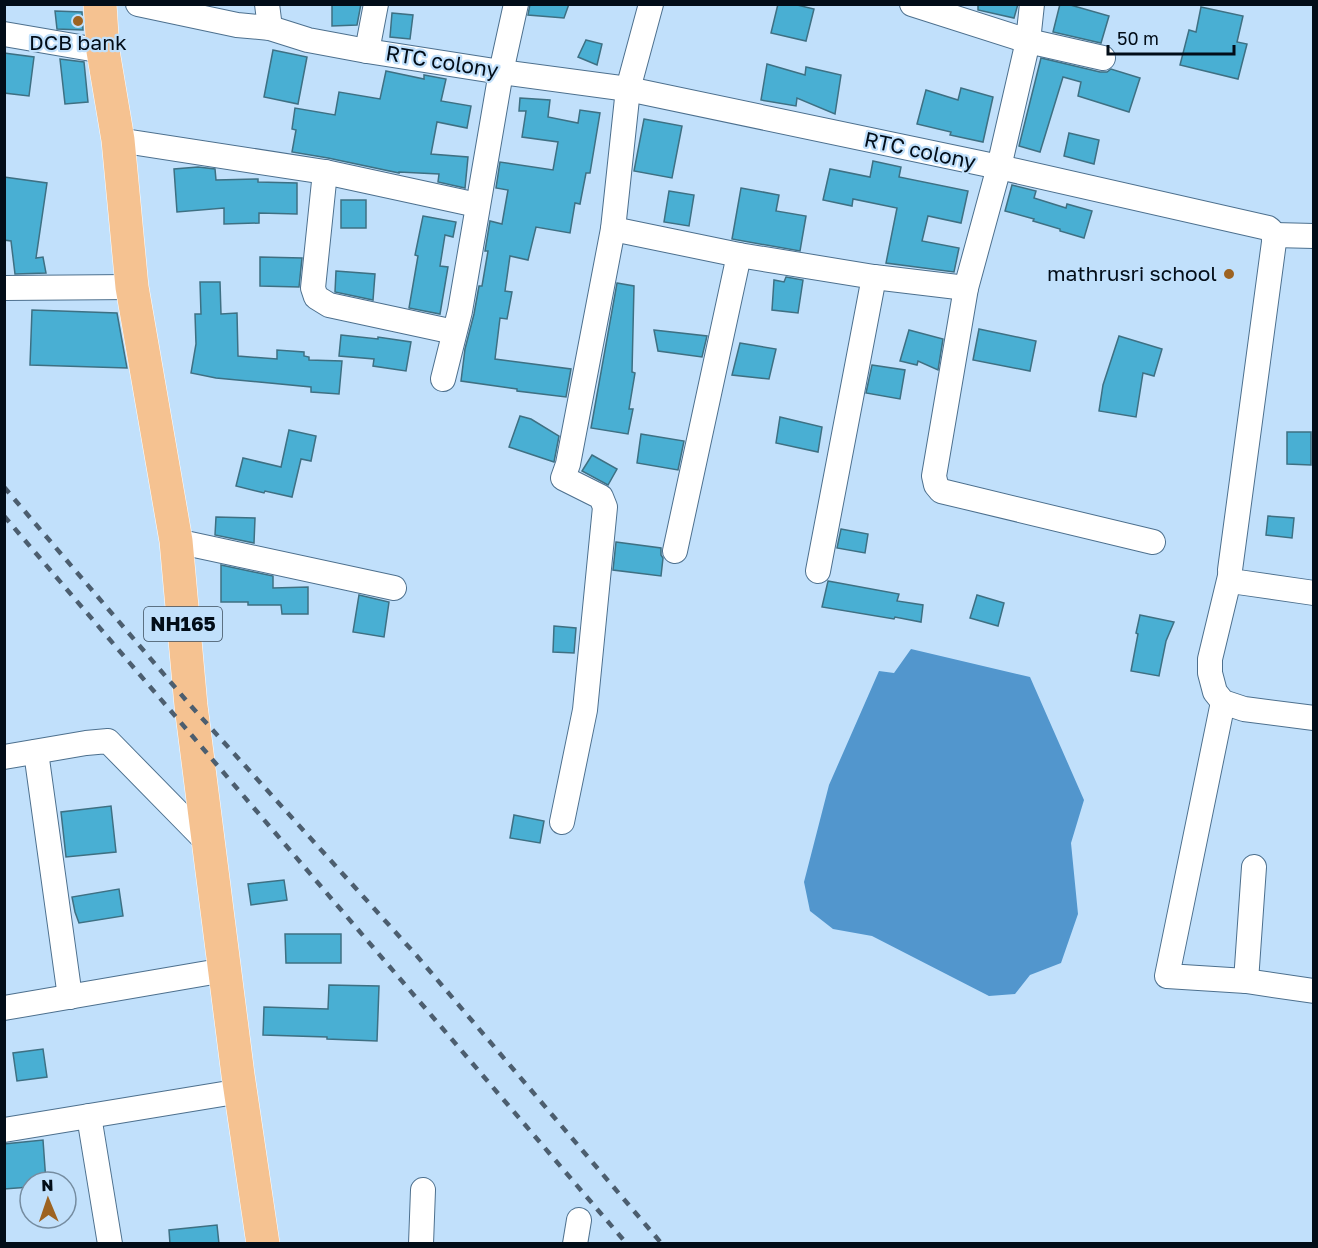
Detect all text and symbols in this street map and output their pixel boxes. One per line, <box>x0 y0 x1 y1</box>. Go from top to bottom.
marker: DCB bank <box>71 14 85 28</box>
scale bar <box>1108 18 1234 56</box>
text: 50 m <box>1117 27 1159 49</box>
place label: DCB bank <box>29 29 127 55</box>
street label: RTC colony <box>384 39 501 83</box>
street label: RTC colony <box>862 125 979 175</box>
place label: mathrusri school <box>1047 260 1217 286</box>
marker: mathrusri school <box>1222 267 1236 281</box>
road number: NH165 <box>144 607 222 641</box>
north arrow <box>18 1170 78 1230</box>
text: N <box>41 1175 54 1195</box>

